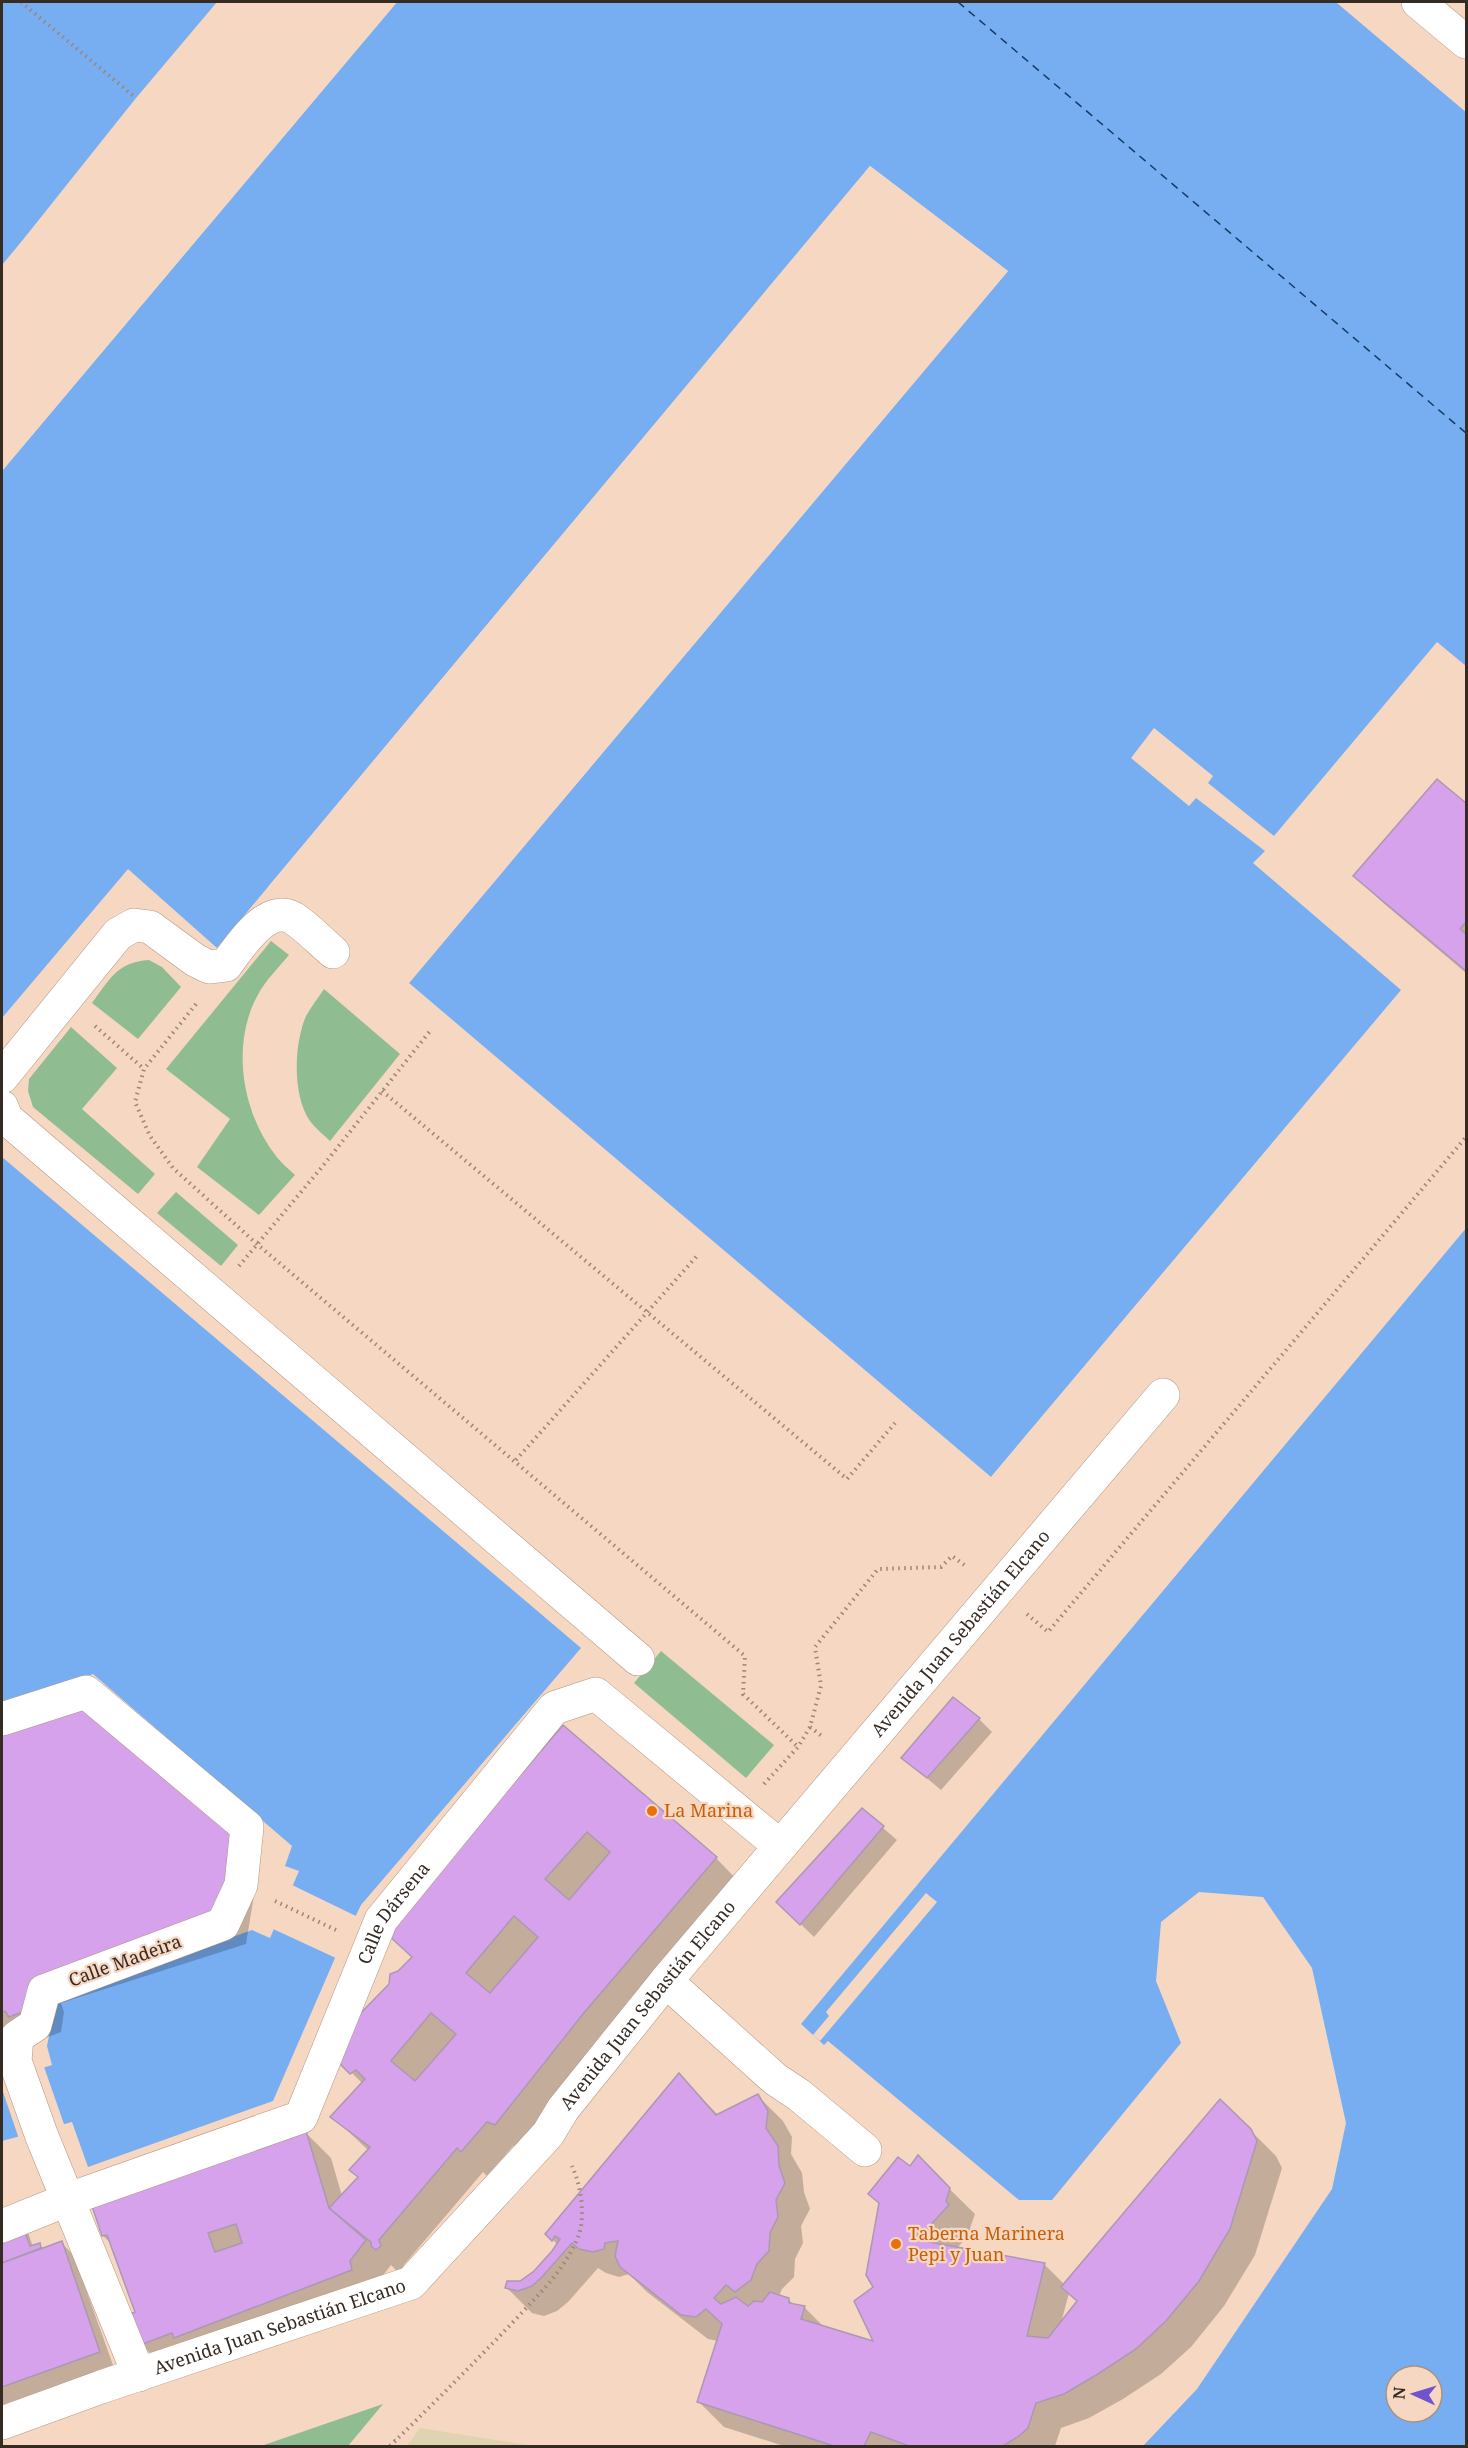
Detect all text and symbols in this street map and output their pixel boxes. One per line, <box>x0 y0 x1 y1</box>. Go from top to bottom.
street label: Avenida Juan Sebastián Elcano <box>865 1524 1055 1741</box>
place label: La Marina <box>664 1798 753 1822</box>
marker: La Marina <box>645 1804 659 1818</box>
street label: Calle Dársena <box>351 1857 434 1968</box>
street label: Avenida Juan Sebastián Elcano <box>554 1895 740 2114</box>
street label: Calle Madeira <box>65 1929 184 1992</box>
place label: Taberna Marinera Pepi y Juan <box>908 2221 1065 2266</box>
marker: Taberna Marinera Pepi y Juan <box>889 2237 903 2251</box>
street label: Avenida Juan Sebastián Elcano <box>150 2273 409 2379</box>
north arrow <box>1384 2364 1444 2424</box>
text: N <box>1388 2386 1410 2400</box>

